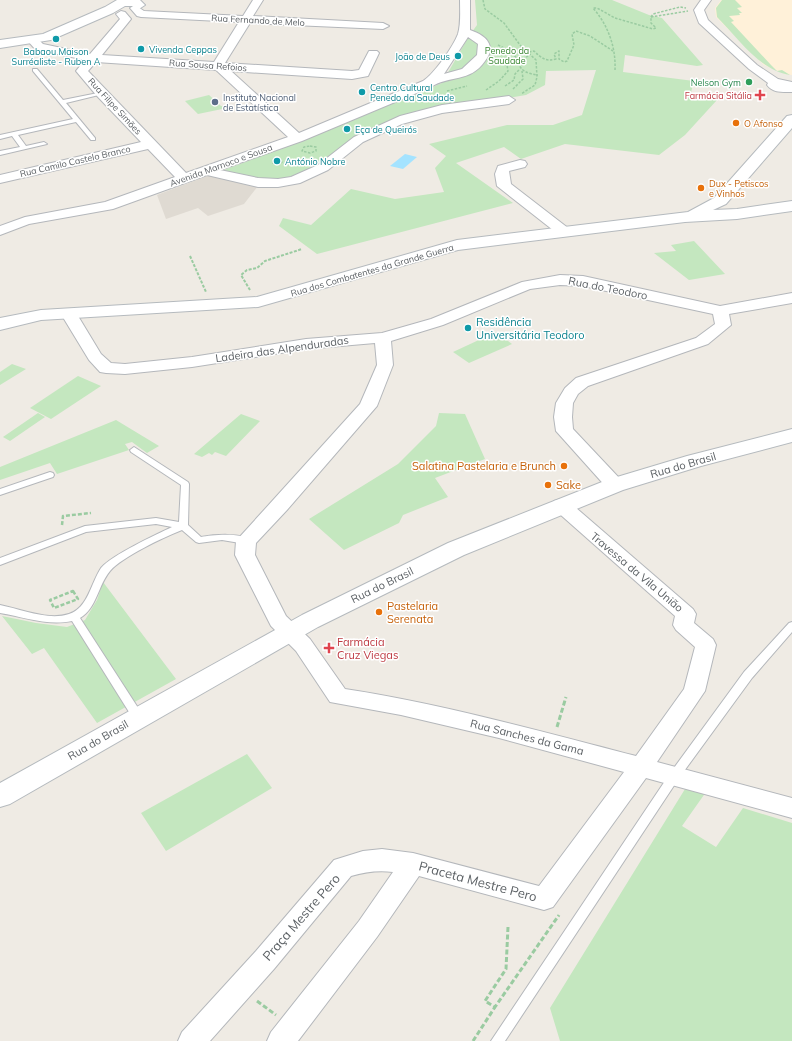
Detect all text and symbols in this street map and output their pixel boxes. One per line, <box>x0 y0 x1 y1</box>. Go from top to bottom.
street label: Rua Fernando de Melo <box>211 12 305 28</box>
marker: Babaou Maison Surréaliste - Ruben A <box>51 34 61 44</box>
marker: Vivenda Ceppas <box>136 44 146 54</box>
place label: Vivenda Ceppas <box>149 44 217 55</box>
park label: Penedo da Saudade <box>485 45 529 66</box>
place label: Babaou Maison Surréaliste - Ruben A <box>12 46 101 67</box>
place label: João de Deus <box>395 51 450 62</box>
marker: João de Deus <box>453 51 463 61</box>
street label: Rua Sousa Refoios <box>169 57 247 73</box>
street label: Rua Filipe Simões <box>86 75 144 137</box>
place label: Nelson Gym <box>691 77 741 89</box>
marker: Nelson Gym <box>744 77 754 87</box>
place label: Centro Cultural Penedo da Saudade <box>370 82 454 103</box>
marker: Centro Cultural Penedo da Saudade <box>357 87 367 97</box>
place label: Farmácia Sitália <box>685 90 752 101</box>
marker: Farmácia Sitália <box>755 90 765 100</box>
place label: Instituto Nacional de Estatística <box>223 92 296 113</box>
marker: Instituto Nacional de Estatística <box>210 97 220 107</box>
marker: O Afonso <box>731 118 741 128</box>
place label: O Afonso <box>744 118 783 129</box>
marker: Eça de Queirós <box>342 124 352 134</box>
place label: Eça de Queirós <box>355 124 417 135</box>
street label: Avenida Marnoco e Sousa <box>168 141 274 189</box>
street label: Rua Camilo Castelo Branco <box>19 143 131 179</box>
marker: António Nobre <box>272 156 282 166</box>
place label: António Nobre <box>285 156 346 167</box>
place label: Dux - Petiscos e Vinhos <box>709 178 769 199</box>
marker: Dux - Petiscos e Vinhos <box>696 183 706 193</box>
street label: Rua dos Combatentes da Grande Guerra <box>289 241 455 299</box>
street label: Rua do Teodoro <box>567 273 649 303</box>
place label: Residência Universitária Teodoro <box>476 315 585 342</box>
marker: Residência Universitária Teodoro <box>463 323 473 333</box>
street label: Ladeira das Alpenduradas <box>214 333 350 365</box>
street label: Rua do Brasil <box>648 449 718 481</box>
place label: Salatina Pastelaria e Brunch <box>412 459 556 473</box>
marker: Salatina Pastelaria e Brunch <box>559 461 569 471</box>
place label: Sake <box>556 478 581 492</box>
marker: Sake <box>543 480 553 490</box>
street label: Travessa da Vila União <box>588 529 686 615</box>
street label: Rua do Brasil <box>348 564 416 606</box>
place label: Pastelaria Serenata <box>387 599 438 626</box>
marker: Pastelaria Serenata <box>374 607 384 617</box>
place label: Farmácia Cruz Viegas <box>337 635 398 662</box>
marker: Farmácia Cruz Viegas <box>324 643 334 653</box>
street label: Rua Sanches da Gama <box>469 716 585 758</box>
street label: Rua do Brasil <box>65 717 131 763</box>
street label: Praceta Mestre Pero <box>417 858 539 904</box>
street label: Praça Mestre Pero <box>259 870 343 964</box>

